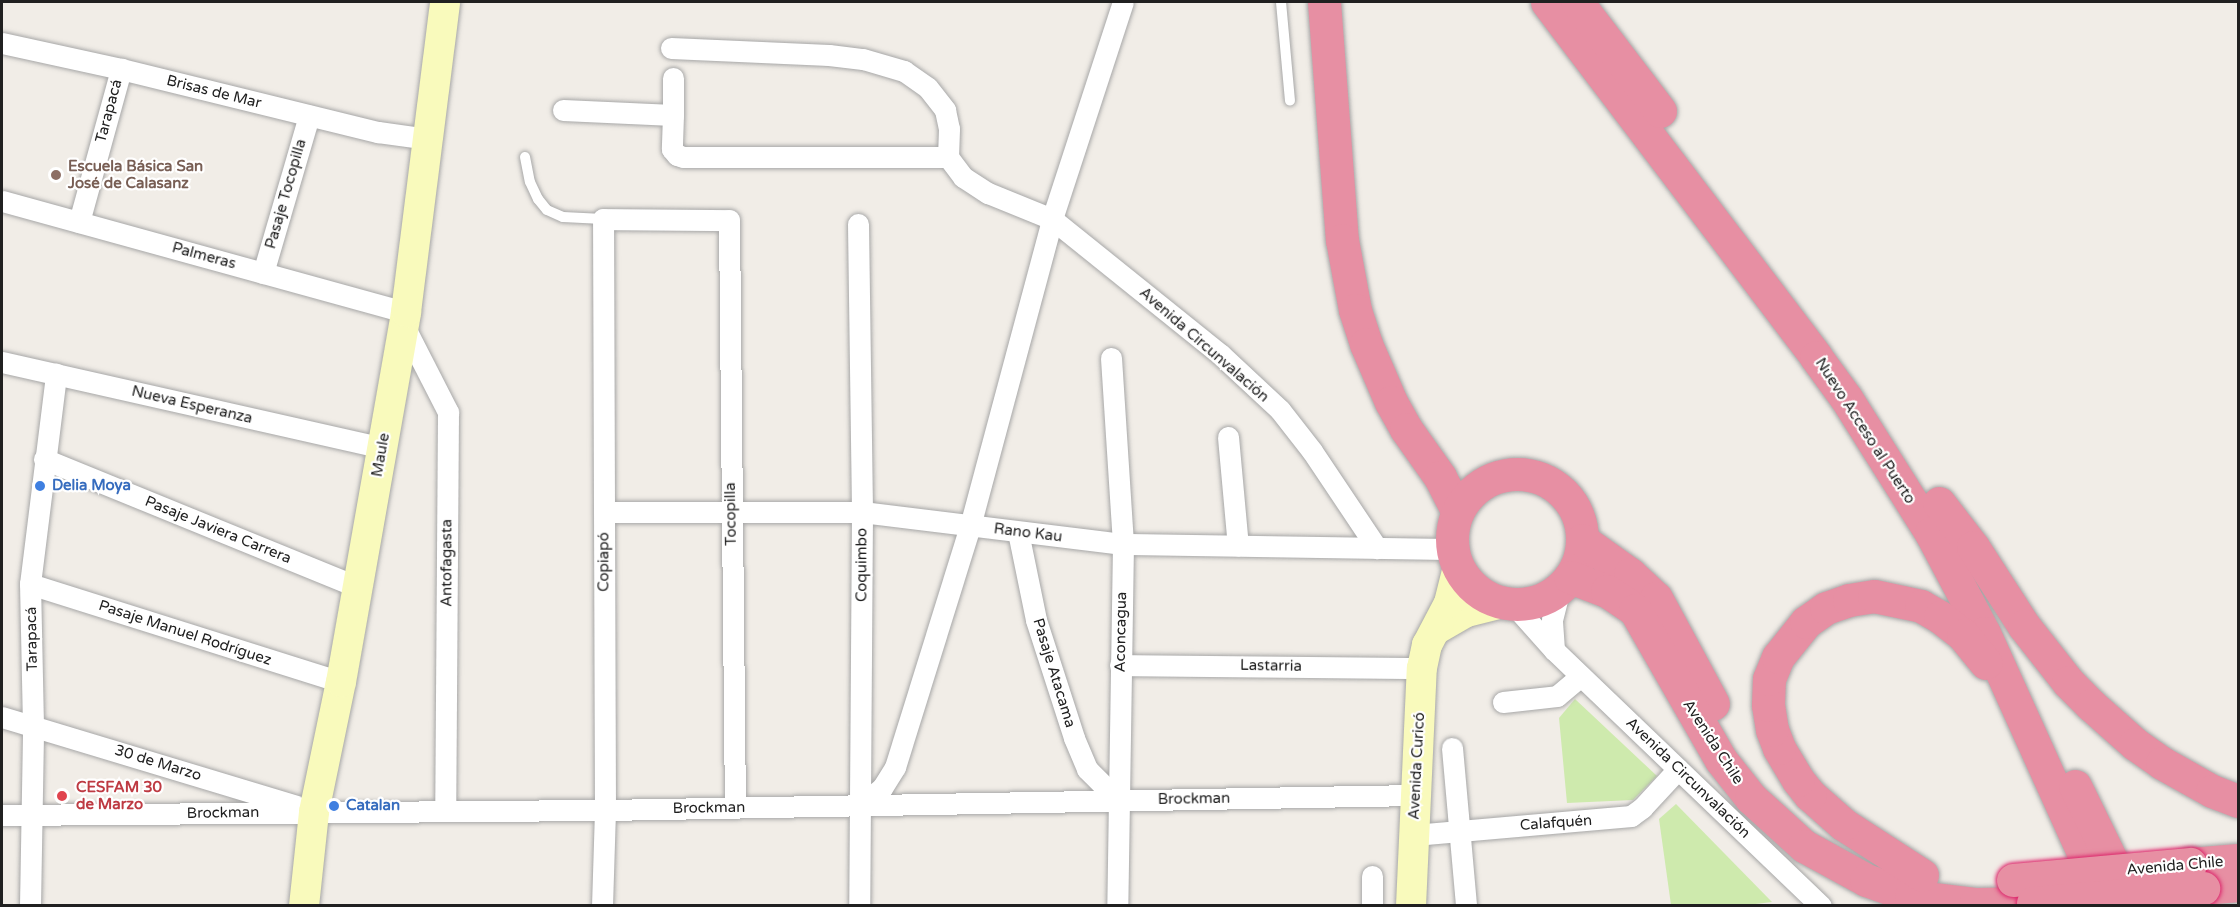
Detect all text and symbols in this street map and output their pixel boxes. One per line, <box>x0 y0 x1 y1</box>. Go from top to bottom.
street label: Brisas de Mar <box>165 72 263 112</box>
street label: Tarapacá <box>92 77 126 145</box>
street label: Pasaje Tocopilla <box>262 137 310 251</box>
place label: Escuela Básica San José de Calasanz <box>68 157 203 192</box>
marker: Escuela Básica San José de Calasanz <box>49 168 63 182</box>
street label: Palmeras <box>170 239 238 273</box>
street label: Avenida Circunvalación <box>1135 284 1273 406</box>
street label: Nuevo Acceso al Puerto <box>1811 355 1919 507</box>
street label: Nueva Esperanza <box>130 382 254 428</box>
street label: Maule <box>368 432 394 478</box>
place label: Delia Moya <box>52 477 131 495</box>
marker: Delia Moya <box>33 479 47 493</box>
street label: Tocopilla <box>721 482 741 546</box>
street label: Pasaje Javiera Carrera <box>142 492 294 568</box>
street label: Antofagasta <box>438 519 456 607</box>
street label: Rano Kau <box>993 520 1063 546</box>
street label: Coquimbo <box>853 528 871 602</box>
street label: Copiapó <box>595 532 613 592</box>
street label: Aconcagua <box>1111 592 1131 672</box>
street label: Pasaje Manuel Rodríguez <box>96 597 274 669</box>
street label: Tarapacá <box>22 606 42 672</box>
street label: Pasaje Atacama <box>1029 616 1079 730</box>
street label: Lastarria <box>1240 656 1302 676</box>
street label: Avenida Chile <box>1679 696 1747 788</box>
street label: Avenida Curicó <box>1405 712 1429 820</box>
street label: Avenida Circunvalación <box>1622 714 1754 842</box>
street label: 30 de Marzo <box>112 741 204 785</box>
place label: CESFAM 30 de Marzo <box>76 778 162 813</box>
marker: CESFAM 30 de Marzo <box>53 787 71 805</box>
street label: Brockman <box>1158 789 1230 809</box>
place label: Catalan <box>346 797 400 815</box>
street label: Brockman <box>673 798 745 818</box>
marker: Catalan <box>327 799 341 813</box>
street label: Brockman <box>187 803 259 823</box>
street label: Calafquén <box>1519 811 1593 835</box>
street label: Avenida Chile <box>2126 853 2224 879</box>

